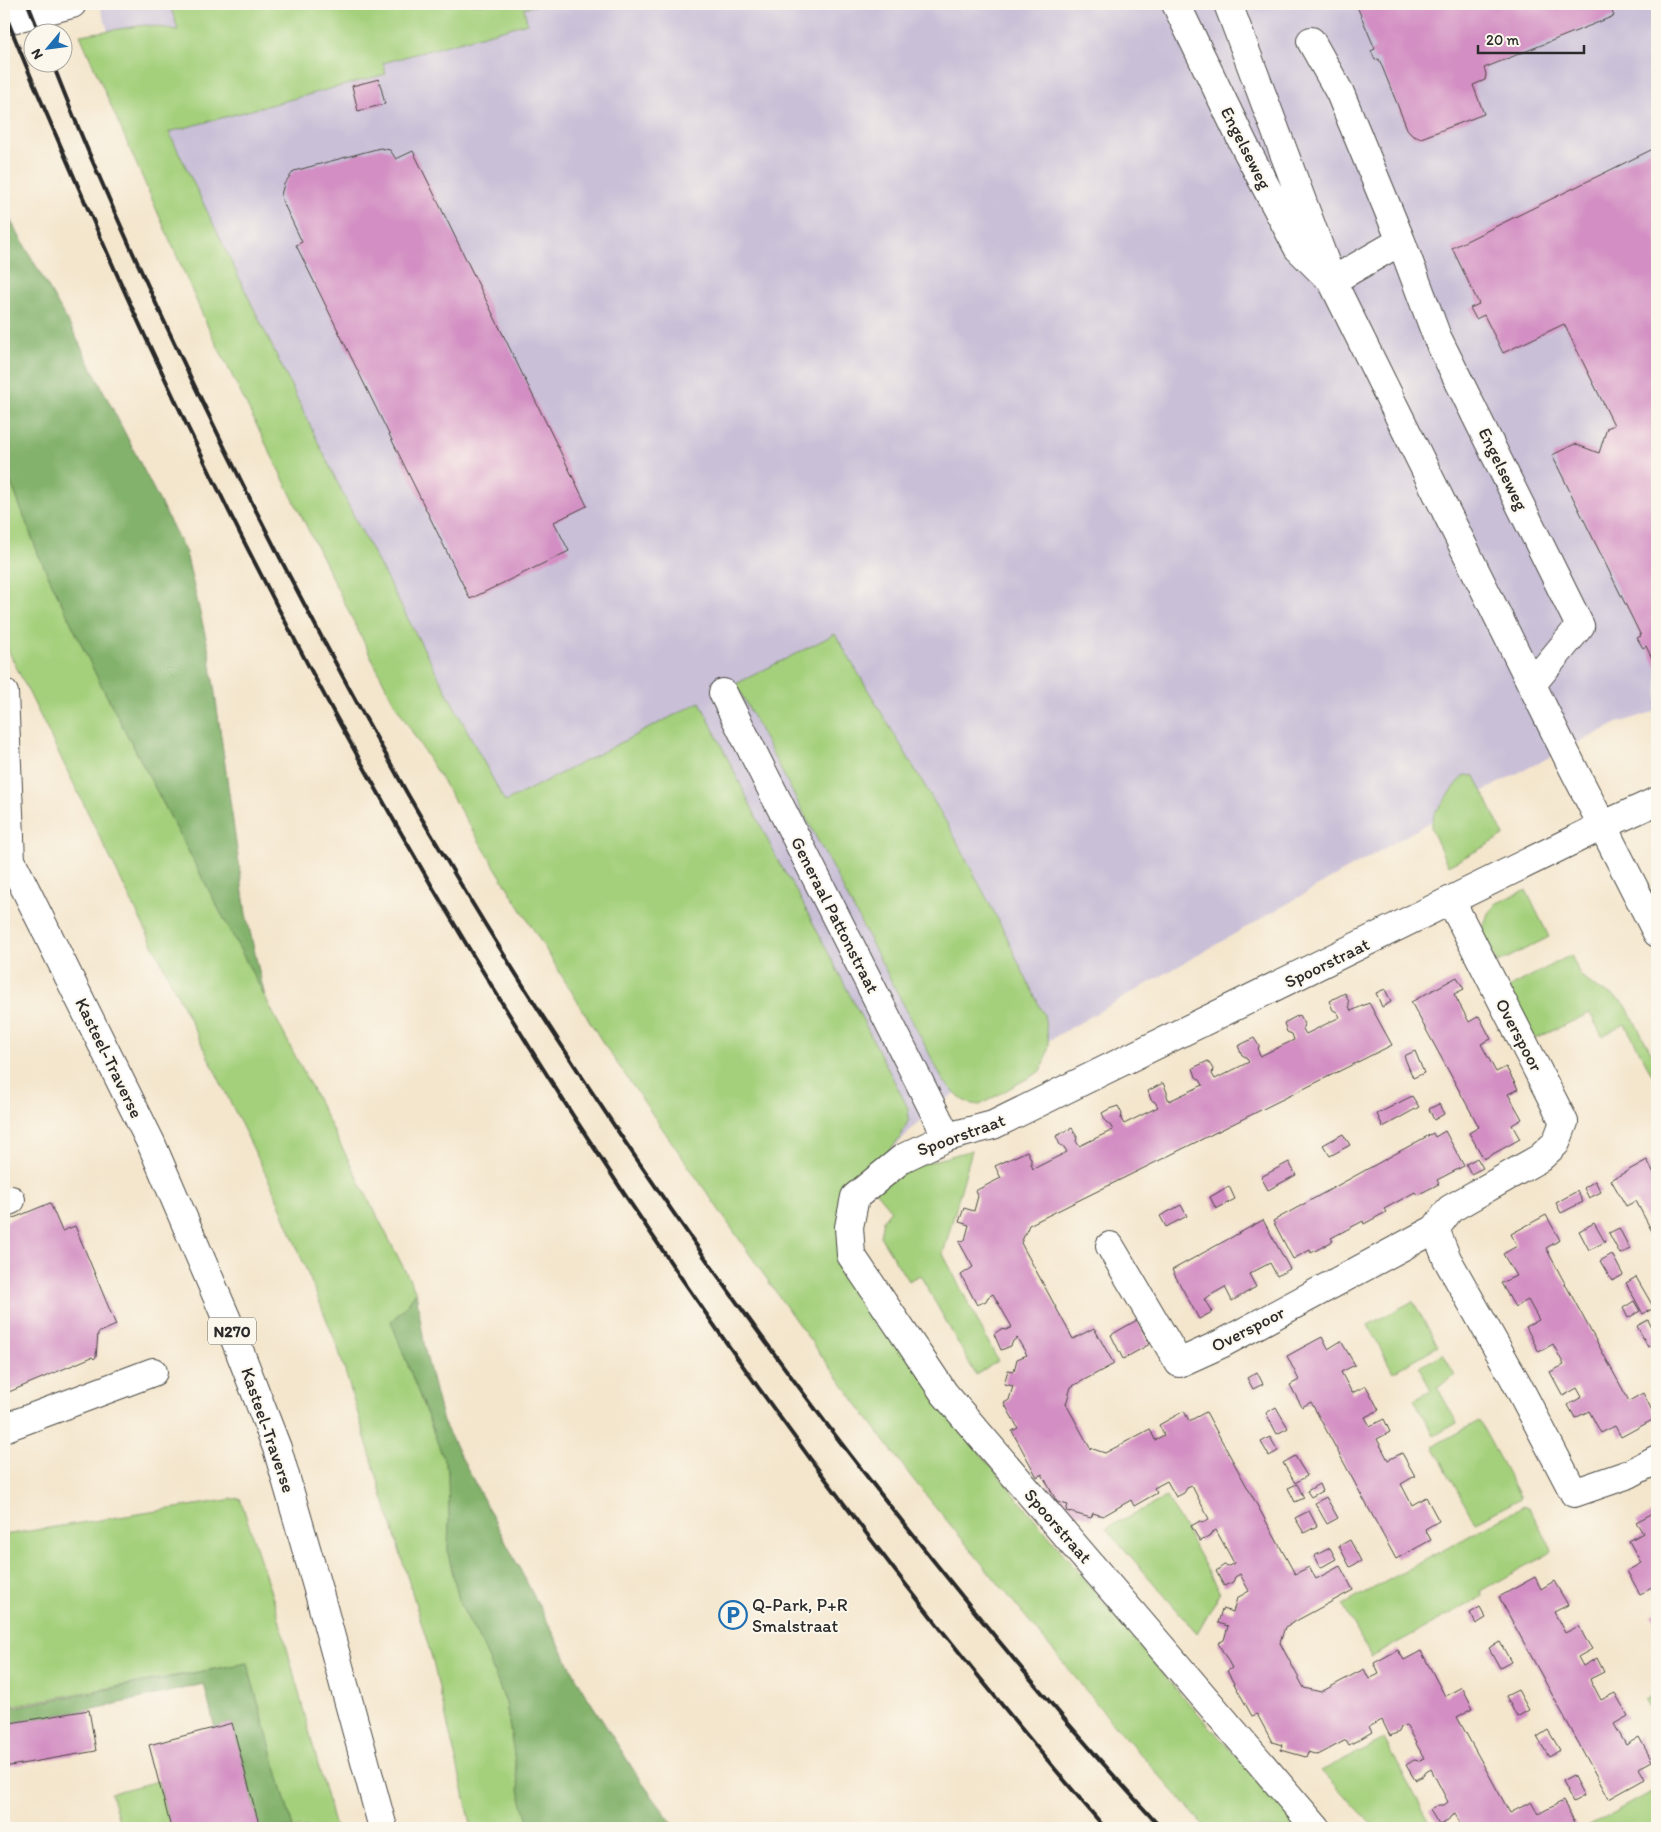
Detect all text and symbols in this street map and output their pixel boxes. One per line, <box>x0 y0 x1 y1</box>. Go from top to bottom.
north arrow <box>22 22 72 72</box>
scale bar <box>1478 22 1585 54</box>
text: 20 m <box>1486 31 1520 49</box>
text: N <box>27 46 47 62</box>
street label: Engelseweg <box>1216 103 1276 194</box>
street label: Engelseweg <box>1473 424 1533 515</box>
street label: Generaal Pattonstraat <box>786 833 884 997</box>
street label: Spoorstraat <box>1281 933 1373 993</box>
street label: Kasteel-Traverse <box>70 994 148 1122</box>
street label: Overspoor <box>1491 995 1547 1075</box>
street label: Spoorstraat <box>914 1109 1008 1161</box>
street label: Overspoor <box>1208 1301 1289 1357</box>
road number: N270 <box>208 1318 256 1344</box>
street label: Kasteel-Traverse <box>236 1364 300 1496</box>
street label: Spoorstraat <box>1020 1484 1097 1568</box>
place label: Q-Park, P+R Smalstraat <box>752 1594 848 1637</box>
parking icon: Q-Park, P+R Smalstraat <box>718 1600 748 1630</box>

